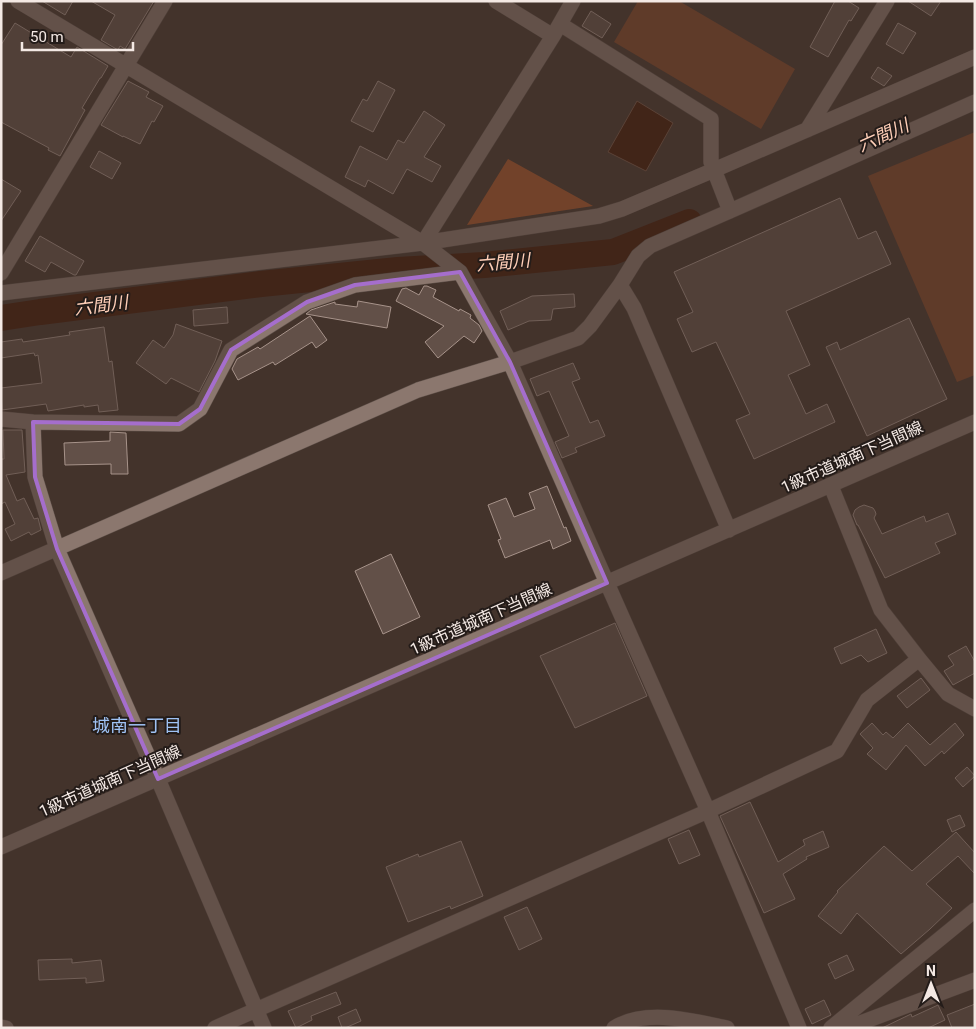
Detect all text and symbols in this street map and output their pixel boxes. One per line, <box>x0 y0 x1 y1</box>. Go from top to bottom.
scale bar <box>22 20 134 52</box>
text: 50 m <box>30 28 64 46</box>
water label: 六間川 <box>854 114 914 156</box>
water label: 六間川 <box>475 249 533 275</box>
water label: 六間川 <box>73 291 131 319</box>
street label: 1級市道城南下当間線 <box>778 417 926 497</box>
street label: 1級市道城南下当間線 <box>407 579 555 659</box>
district label: 城南一丁目 <box>92 715 182 736</box>
street label: 1級市道城南下当間線 <box>36 741 184 821</box>
north arrow <box>906 959 956 1009</box>
text: N <box>926 963 936 979</box>

